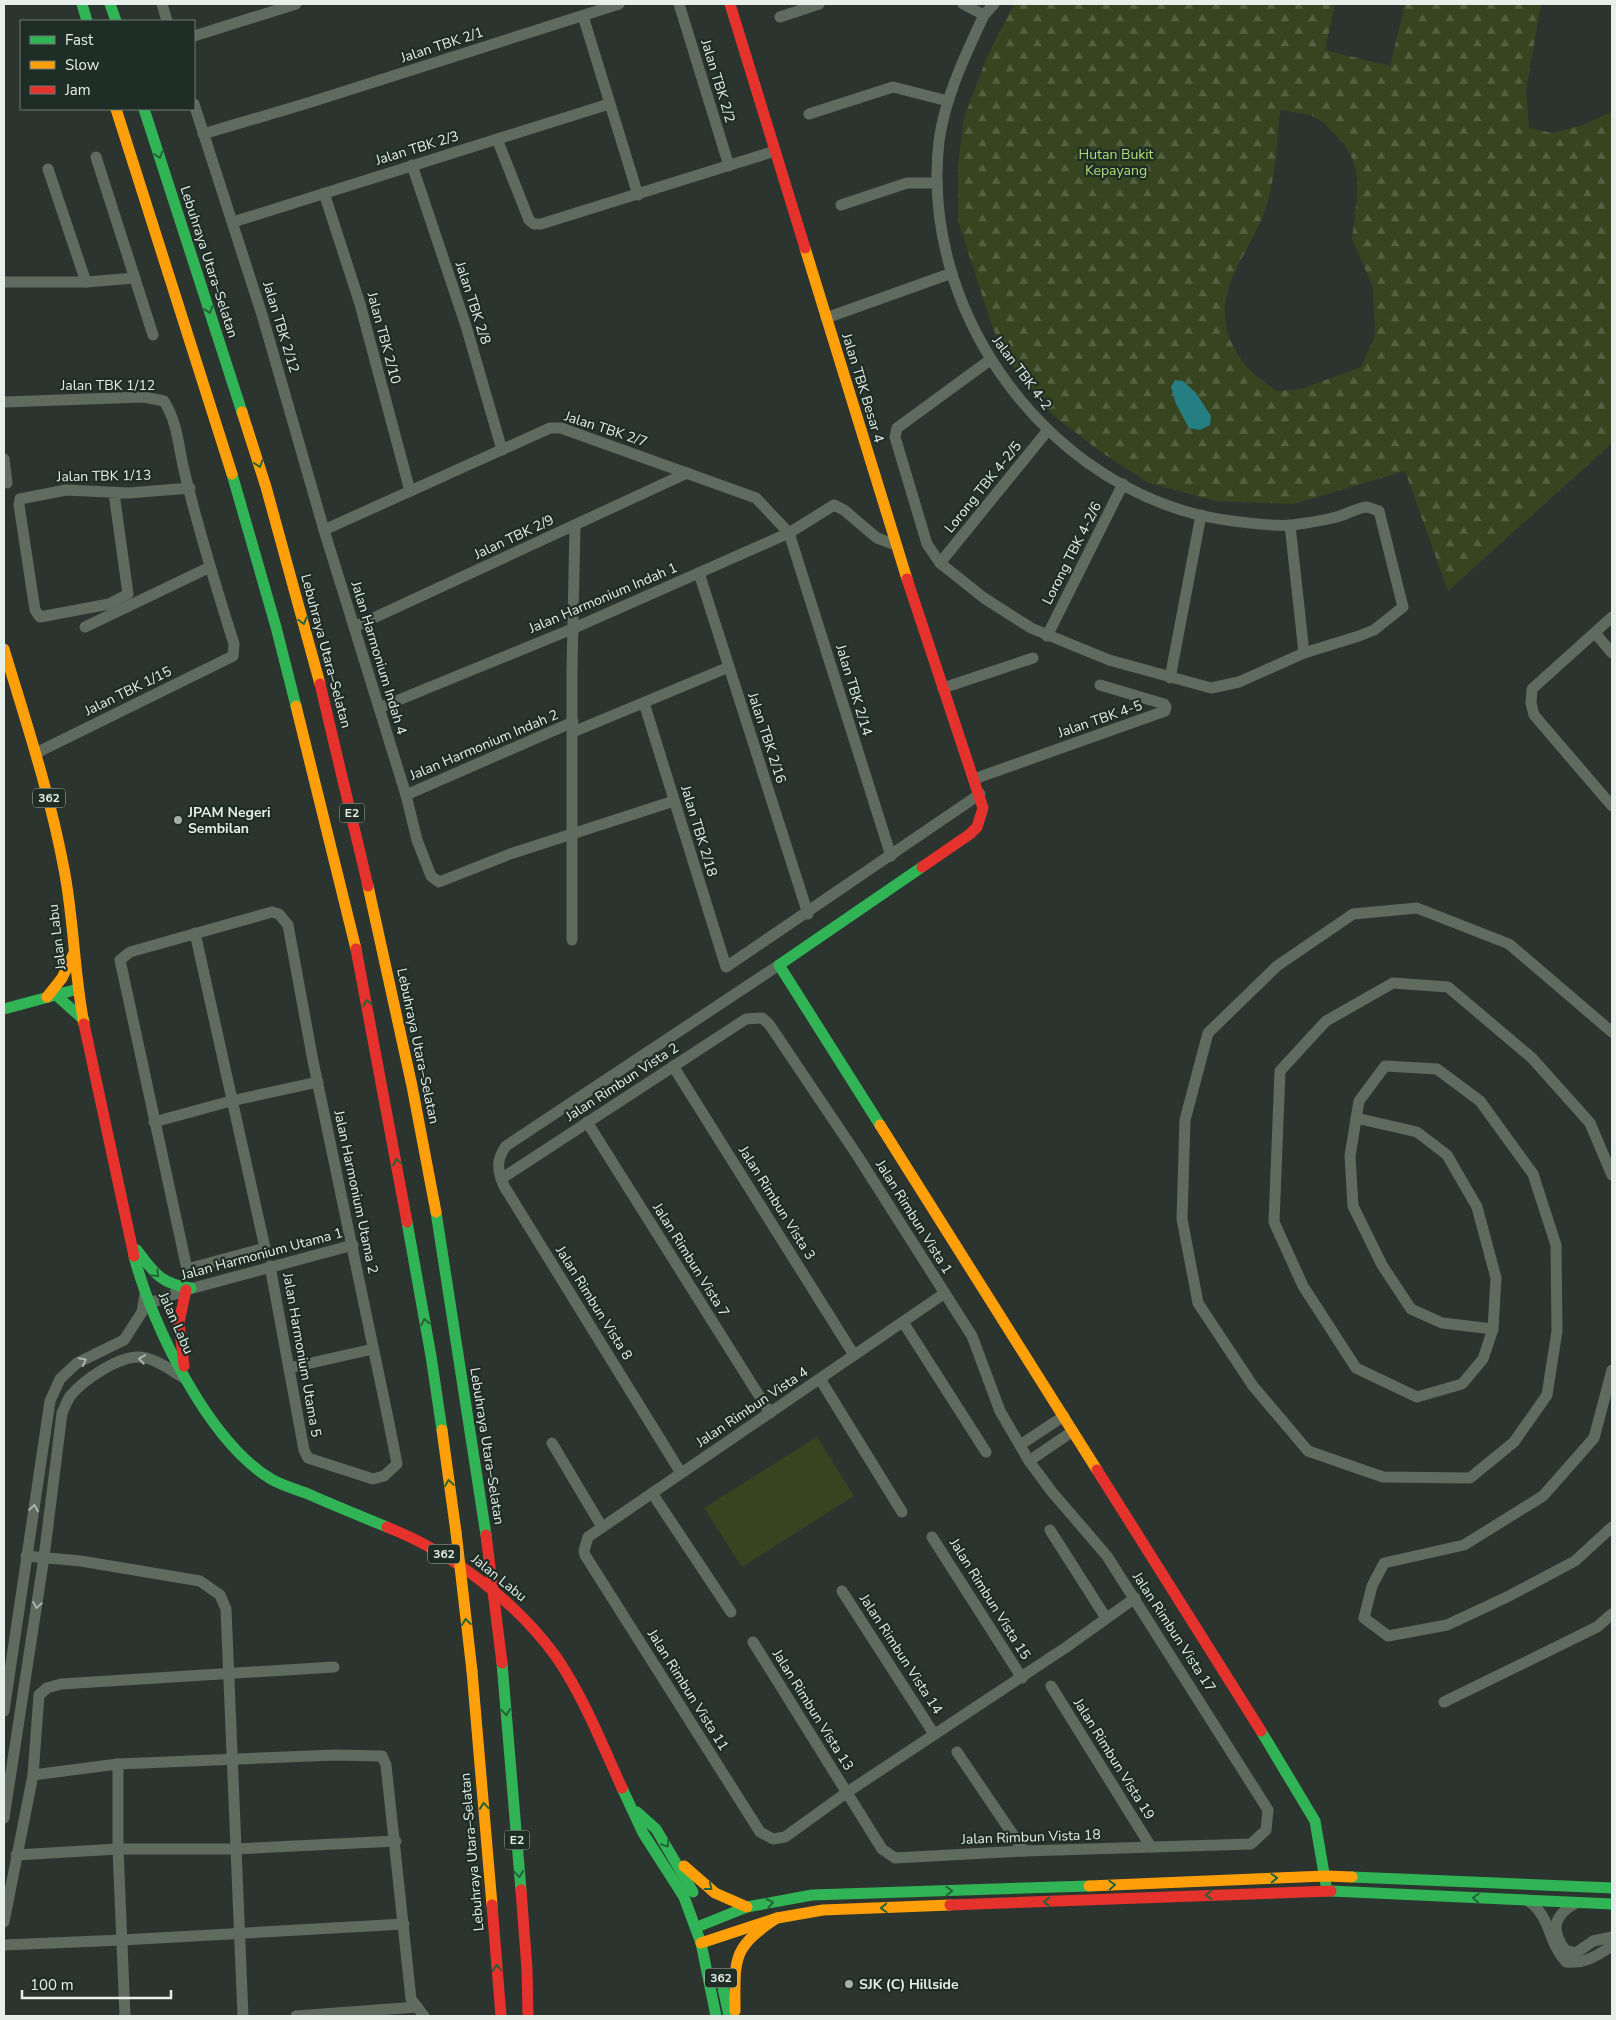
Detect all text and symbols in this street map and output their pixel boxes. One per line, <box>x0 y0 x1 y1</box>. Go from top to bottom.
legend <box>20 20 195 110</box>
street label: Jalan TBK 2/1 <box>397 23 486 68</box>
text: Fast <box>65 30 94 50</box>
street label: Jalan TBK 2/2 <box>696 36 740 125</box>
text: Slow <box>65 55 100 75</box>
text: Jam <box>64 80 91 100</box>
street label: Jalan TBK 2/3 <box>372 126 461 170</box>
park label: Hutan Bukit Kepayang <box>1079 145 1154 180</box>
one-way arrow <box>153 150 163 159</box>
street label: Lebuhraya Utara–Selatan <box>175 184 243 340</box>
street label: Jalan TBK 2/8 <box>450 258 495 347</box>
street label: Jalan TBK 2/12 <box>258 278 304 375</box>
street label: Jalan TBK 2/10 <box>362 289 405 386</box>
one-way arrow <box>203 305 213 313</box>
street label: Jalan TBK Besar 4 <box>837 330 889 445</box>
street label: Jalan TBK 4-2 <box>987 331 1056 414</box>
street label: Jalan TBK 1/12 <box>60 376 155 395</box>
street label: Jalan TBK 2/7 <box>561 406 650 451</box>
street label: Lorong TBK 4-2/5 <box>940 437 1026 537</box>
one-way arrow <box>253 460 263 468</box>
street label: Jalan TBK 1/13 <box>56 466 151 486</box>
street label: Lorong TBK 4-2/6 <box>1038 498 1106 608</box>
street label: Jalan TBK 2/9 <box>470 510 557 564</box>
street label: Jalan Harmonium Indah 1 <box>525 558 680 638</box>
street label: Lebuhraya Utara–Selatan <box>296 572 356 730</box>
street label: Jalan Harmonium Indah 4 <box>346 578 411 737</box>
one-way arrow <box>297 616 308 625</box>
street label: Jalan TBK 2/14 <box>831 641 877 738</box>
street label: Jalan TBK 1/15 <box>80 662 175 721</box>
street label: Jalan TBK 2/16 <box>743 689 791 786</box>
street label: Jalan TBK 4-5 <box>1054 696 1145 743</box>
street label: Jalan Harmonium Indah 2 <box>406 705 561 785</box>
street label: Jalan TBK 2/18 <box>676 782 722 879</box>
road number: 362 <box>33 788 65 808</box>
place label: JPAM Negeri Sembilan <box>187 803 271 838</box>
road number: E2 <box>340 804 364 822</box>
marker: JPAM Negeri Sembilan <box>172 814 184 826</box>
street label: Jalan Labu <box>44 903 71 972</box>
street label: Lebuhraya Utara–Selatan <box>392 966 444 1126</box>
one-way arrow <box>362 998 373 1007</box>
street label: Jalan Rimbun Vista 2 <box>561 1038 682 1126</box>
street label: Jalan Harmonium Utama 2 <box>329 1108 383 1275</box>
street label: Jalan Rimbun Vista 3 <box>734 1142 820 1264</box>
street label: Jalan Rimbun Vista 1 <box>871 1156 957 1278</box>
one-way arrow <box>393 1158 403 1167</box>
street label: Jalan Rimbun Vista 7 <box>648 1199 734 1321</box>
street label: Jalan Harmonium Utama 1 <box>178 1223 345 1285</box>
street label: Jalan Rimbun Vista 8 <box>551 1242 637 1364</box>
one-way arrow <box>150 1268 159 1277</box>
street label: Jalan Harmonium Utama 5 <box>278 1270 326 1439</box>
street label: Jalan Labu <box>153 1288 198 1357</box>
one-way arrow <box>421 1318 431 1327</box>
one-way arrow <box>137 1354 146 1364</box>
one-way arrow <box>78 1357 87 1367</box>
street label: Jalan Rimbun Vista 4 <box>692 1362 812 1452</box>
street label: Lebuhraya Utara–Selatan <box>465 1366 509 1526</box>
one-way arrow <box>444 1479 455 1487</box>
one-way arrow <box>28 1504 38 1512</box>
street label: Jalan Rimbun Vista 15 <box>944 1534 1035 1663</box>
road number: 362 <box>428 1545 460 1564</box>
street label: Jalan Labu <box>467 1549 531 1606</box>
street label: Jalan Rimbun Vista 17 <box>1127 1567 1220 1696</box>
street label: Jalan Rimbun Vista 14 <box>854 1589 947 1718</box>
one-way arrow <box>32 1601 43 1609</box>
one-way arrow <box>461 1618 472 1626</box>
street label: Jalan Rimbun Vista 11 <box>642 1625 733 1754</box>
street label: Jalan Rimbun Vista 13 <box>767 1645 858 1774</box>
street label: Jalan Rimbun Vista 19 <box>1068 1694 1159 1823</box>
one-way arrow <box>500 1708 511 1716</box>
street label: Lebuhraya Utara–Selatan <box>456 1772 488 1932</box>
one-way arrow <box>478 1801 489 1809</box>
street label: Jalan Rimbun Vista 18 <box>960 1825 1101 1849</box>
road number: E2 <box>504 1830 530 1850</box>
one-way arrow <box>659 1839 669 1848</box>
one-way arrow <box>514 1870 525 1878</box>
one-way arrow <box>1270 1873 1278 1883</box>
one-way arrow <box>1108 1880 1116 1891</box>
one-way arrow <box>703 1882 712 1890</box>
one-way arrow <box>946 1886 954 1896</box>
one-way arrow <box>1205 1890 1212 1900</box>
one-way arrow <box>1472 1893 1480 1904</box>
one-way arrow <box>1042 1896 1050 1907</box>
one-way arrow <box>766 1898 775 1909</box>
one-way arrow <box>880 1903 888 1913</box>
one-way arrow <box>492 1963 503 1971</box>
scale bar <box>22 1968 171 2000</box>
road number: 362 <box>705 1969 737 1988</box>
text: 100 m <box>30 1975 74 1995</box>
place label: SJK (C) Hillside <box>859 1975 959 1994</box>
marker: SJK (C) Hillside <box>843 1978 855 1990</box>

